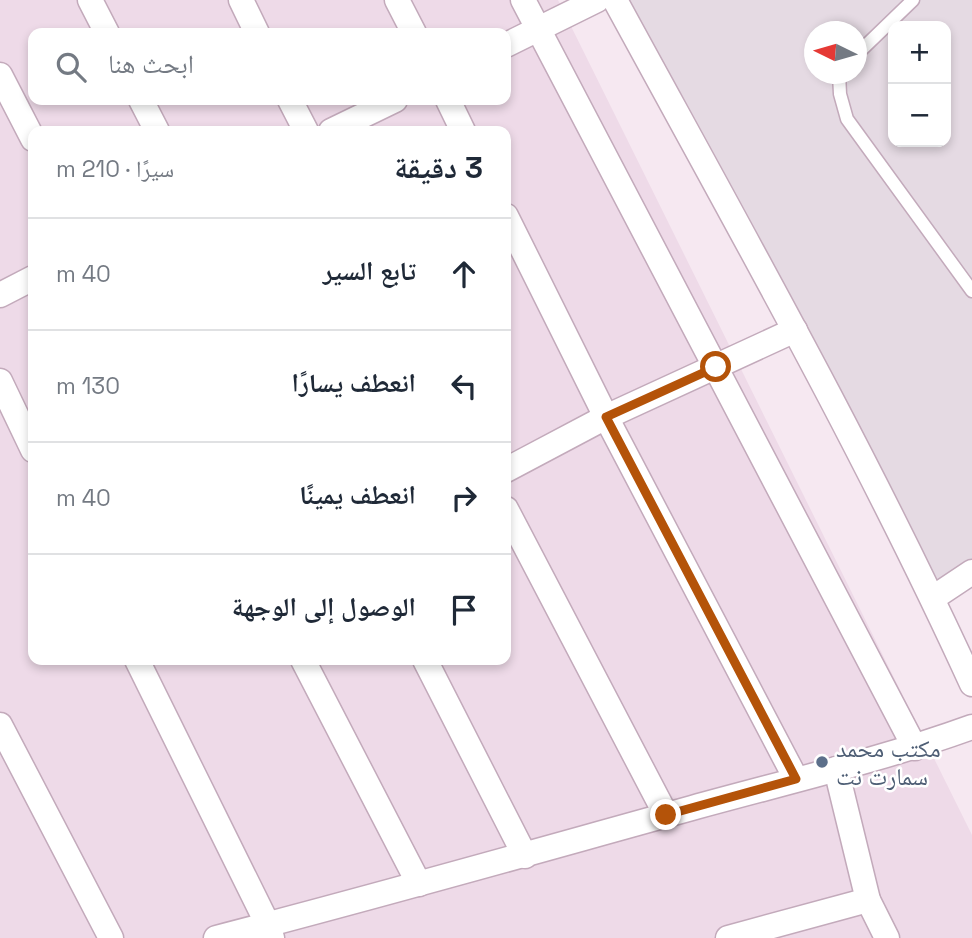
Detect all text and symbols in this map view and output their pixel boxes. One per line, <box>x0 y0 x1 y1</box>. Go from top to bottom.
north arrow <box>804 21 867 84</box>
map controls <box>888 21 951 147</box>
button: + <box>888 21 951 84</box>
search box <box>28 28 511 105</box>
text: ابحث هنا <box>108 47 194 81</box>
icon: search <box>52 48 90 86</box>
button: − <box>888 84 951 147</box>
text: 3 دقيقة <box>394 148 483 187</box>
text: سيرًا · 210 m <box>56 154 174 184</box>
text: تابع السير <box>323 254 416 288</box>
icon: ahead <box>445 255 483 293</box>
text: 40 m <box>56 259 111 289</box>
route start <box>700 351 731 382</box>
text: انعطف يسارًا <box>292 366 416 400</box>
icon: left <box>445 367 483 405</box>
text: 130 m <box>56 371 120 401</box>
text: انعطف يمينًا <box>299 478 416 512</box>
icon: right <box>445 479 483 517</box>
text: 40 m <box>56 483 111 513</box>
text: الوصول إلى الوجهة <box>232 590 416 624</box>
icon: arrive <box>445 591 483 629</box>
place label: مكتب محمد سمارت نت <box>836 733 941 792</box>
marker: مكتب محمد سمارت نت <box>814 754 830 770</box>
route end <box>650 799 681 830</box>

